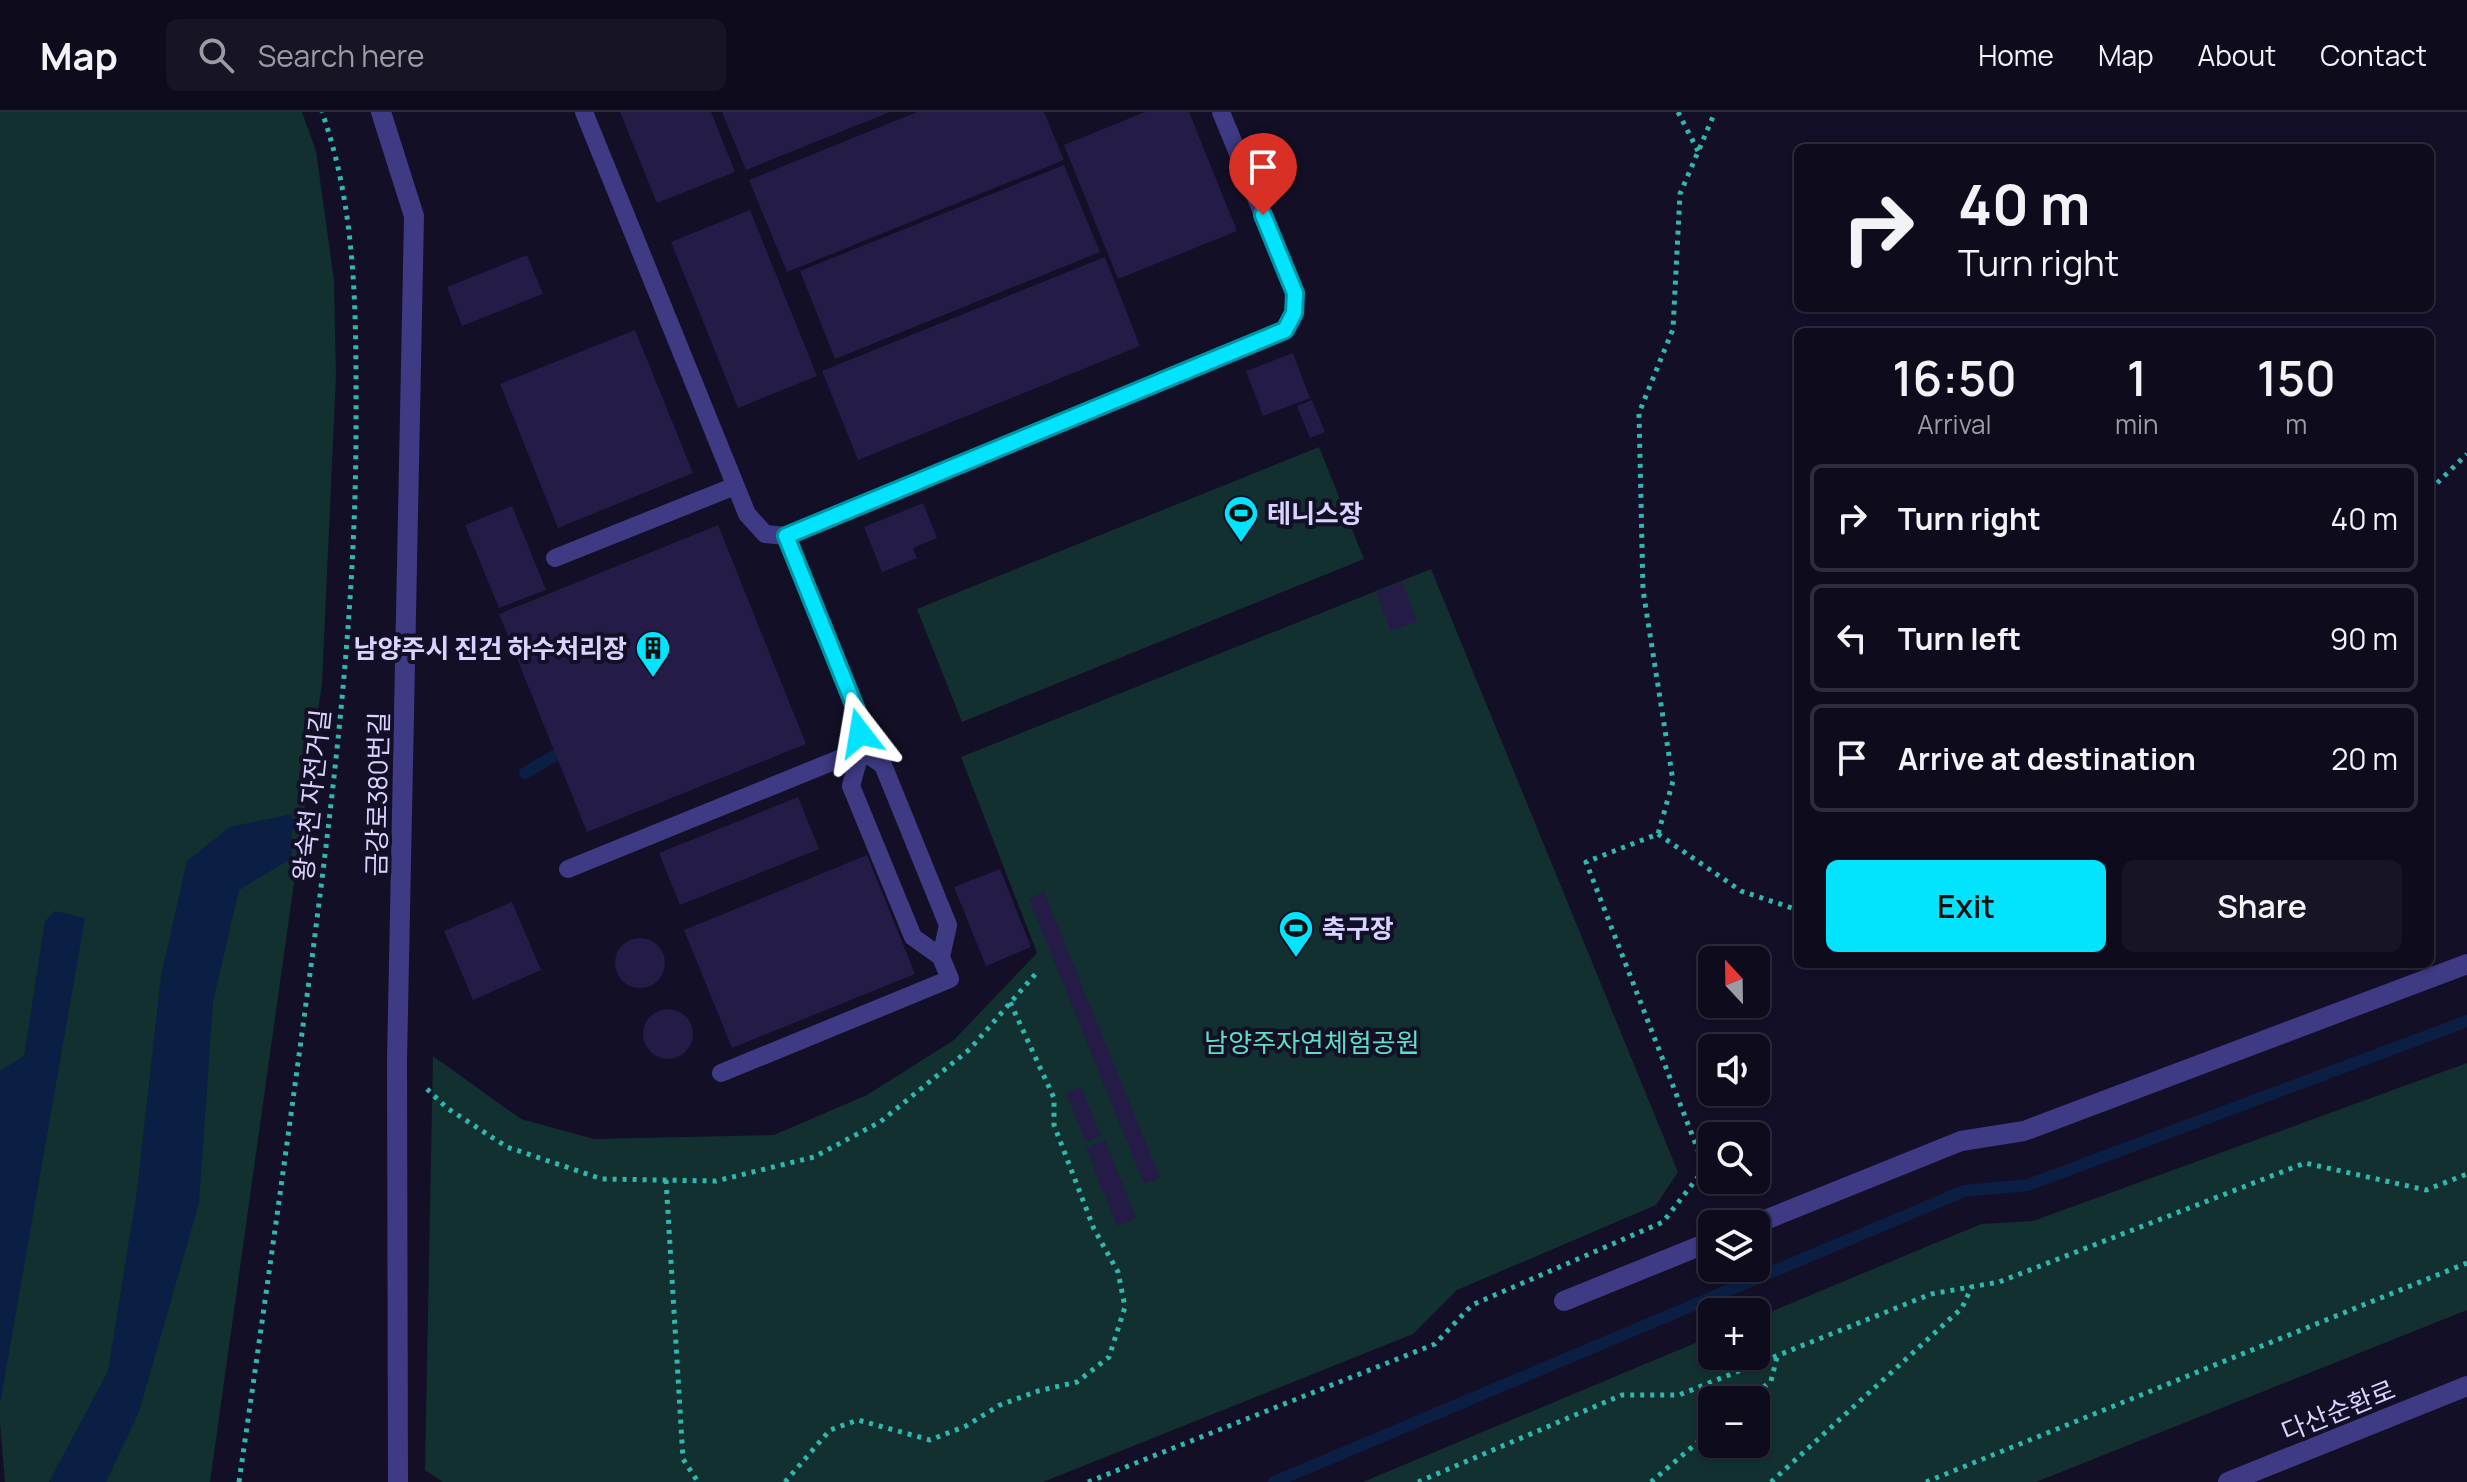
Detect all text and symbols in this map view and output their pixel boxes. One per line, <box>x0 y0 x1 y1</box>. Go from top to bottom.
search box <box>166 19 726 91</box>
text: Map <box>40 29 118 81</box>
icon: search <box>194 33 238 77</box>
text: Search here <box>258 35 425 76</box>
text: Home <box>1978 36 2054 74</box>
text: Map <box>2098 36 2154 74</box>
text: About <box>2198 36 2276 74</box>
text: Contact <box>2320 36 2427 74</box>
pin <box>1229 133 1297 215</box>
icon: arrive <box>1241 145 1285 189</box>
text: 40 m <box>1958 165 2090 242</box>
icon: right <box>1826 176 1930 280</box>
text: Turn right <box>1958 238 2119 287</box>
text: 16:50 <box>1892 345 2017 410</box>
text: 1 <box>2127 345 2147 410</box>
text: 150 <box>2257 345 2336 410</box>
text: Arrival <box>1917 406 1992 442</box>
text: min <box>2115 406 2159 442</box>
text: m <box>2285 406 2307 442</box>
sports icon: 테니스장 <box>1222 494 1260 544</box>
place label: 테니스장 <box>1267 495 1363 531</box>
icon: right <box>1830 496 1874 540</box>
text: Turn right <box>1898 498 2041 539</box>
text: 40 m <box>2331 498 2398 539</box>
icon: left <box>1830 616 1874 660</box>
text: Turn left <box>1898 618 2021 659</box>
text: 90 m <box>2330 618 2398 659</box>
building icon: 남양주시 진건 하수처리장 <box>634 629 672 679</box>
place label: 남양주시 진건 하수처리장 <box>353 630 627 666</box>
position arrow <box>818 691 902 775</box>
street label: 왕숙천 자전거길 <box>284 707 338 883</box>
street label: 금강로380번길 <box>358 711 396 877</box>
icon: arrive <box>1830 736 1874 780</box>
text: Arrive at destination <box>1898 738 2196 779</box>
text: 20 m <box>2331 738 2398 779</box>
button: Exit <box>1826 860 2106 952</box>
button: Share <box>2122 860 2402 952</box>
sports icon: 축구장 <box>1277 909 1315 959</box>
place label: 축구장 <box>1322 910 1394 946</box>
north arrow <box>1698 946 1770 1018</box>
map controls <box>1698 946 1770 1458</box>
park label: 남양주자연체험공원 <box>1204 1024 1420 1060</box>
button: sound <box>1698 1034 1770 1106</box>
button: search <box>1698 1122 1770 1194</box>
button: layers <box>1698 1210 1770 1282</box>
button: + <box>1698 1298 1770 1370</box>
street label: 다산순환로 <box>2276 1371 2400 1449</box>
button: − <box>1698 1386 1770 1458</box>

